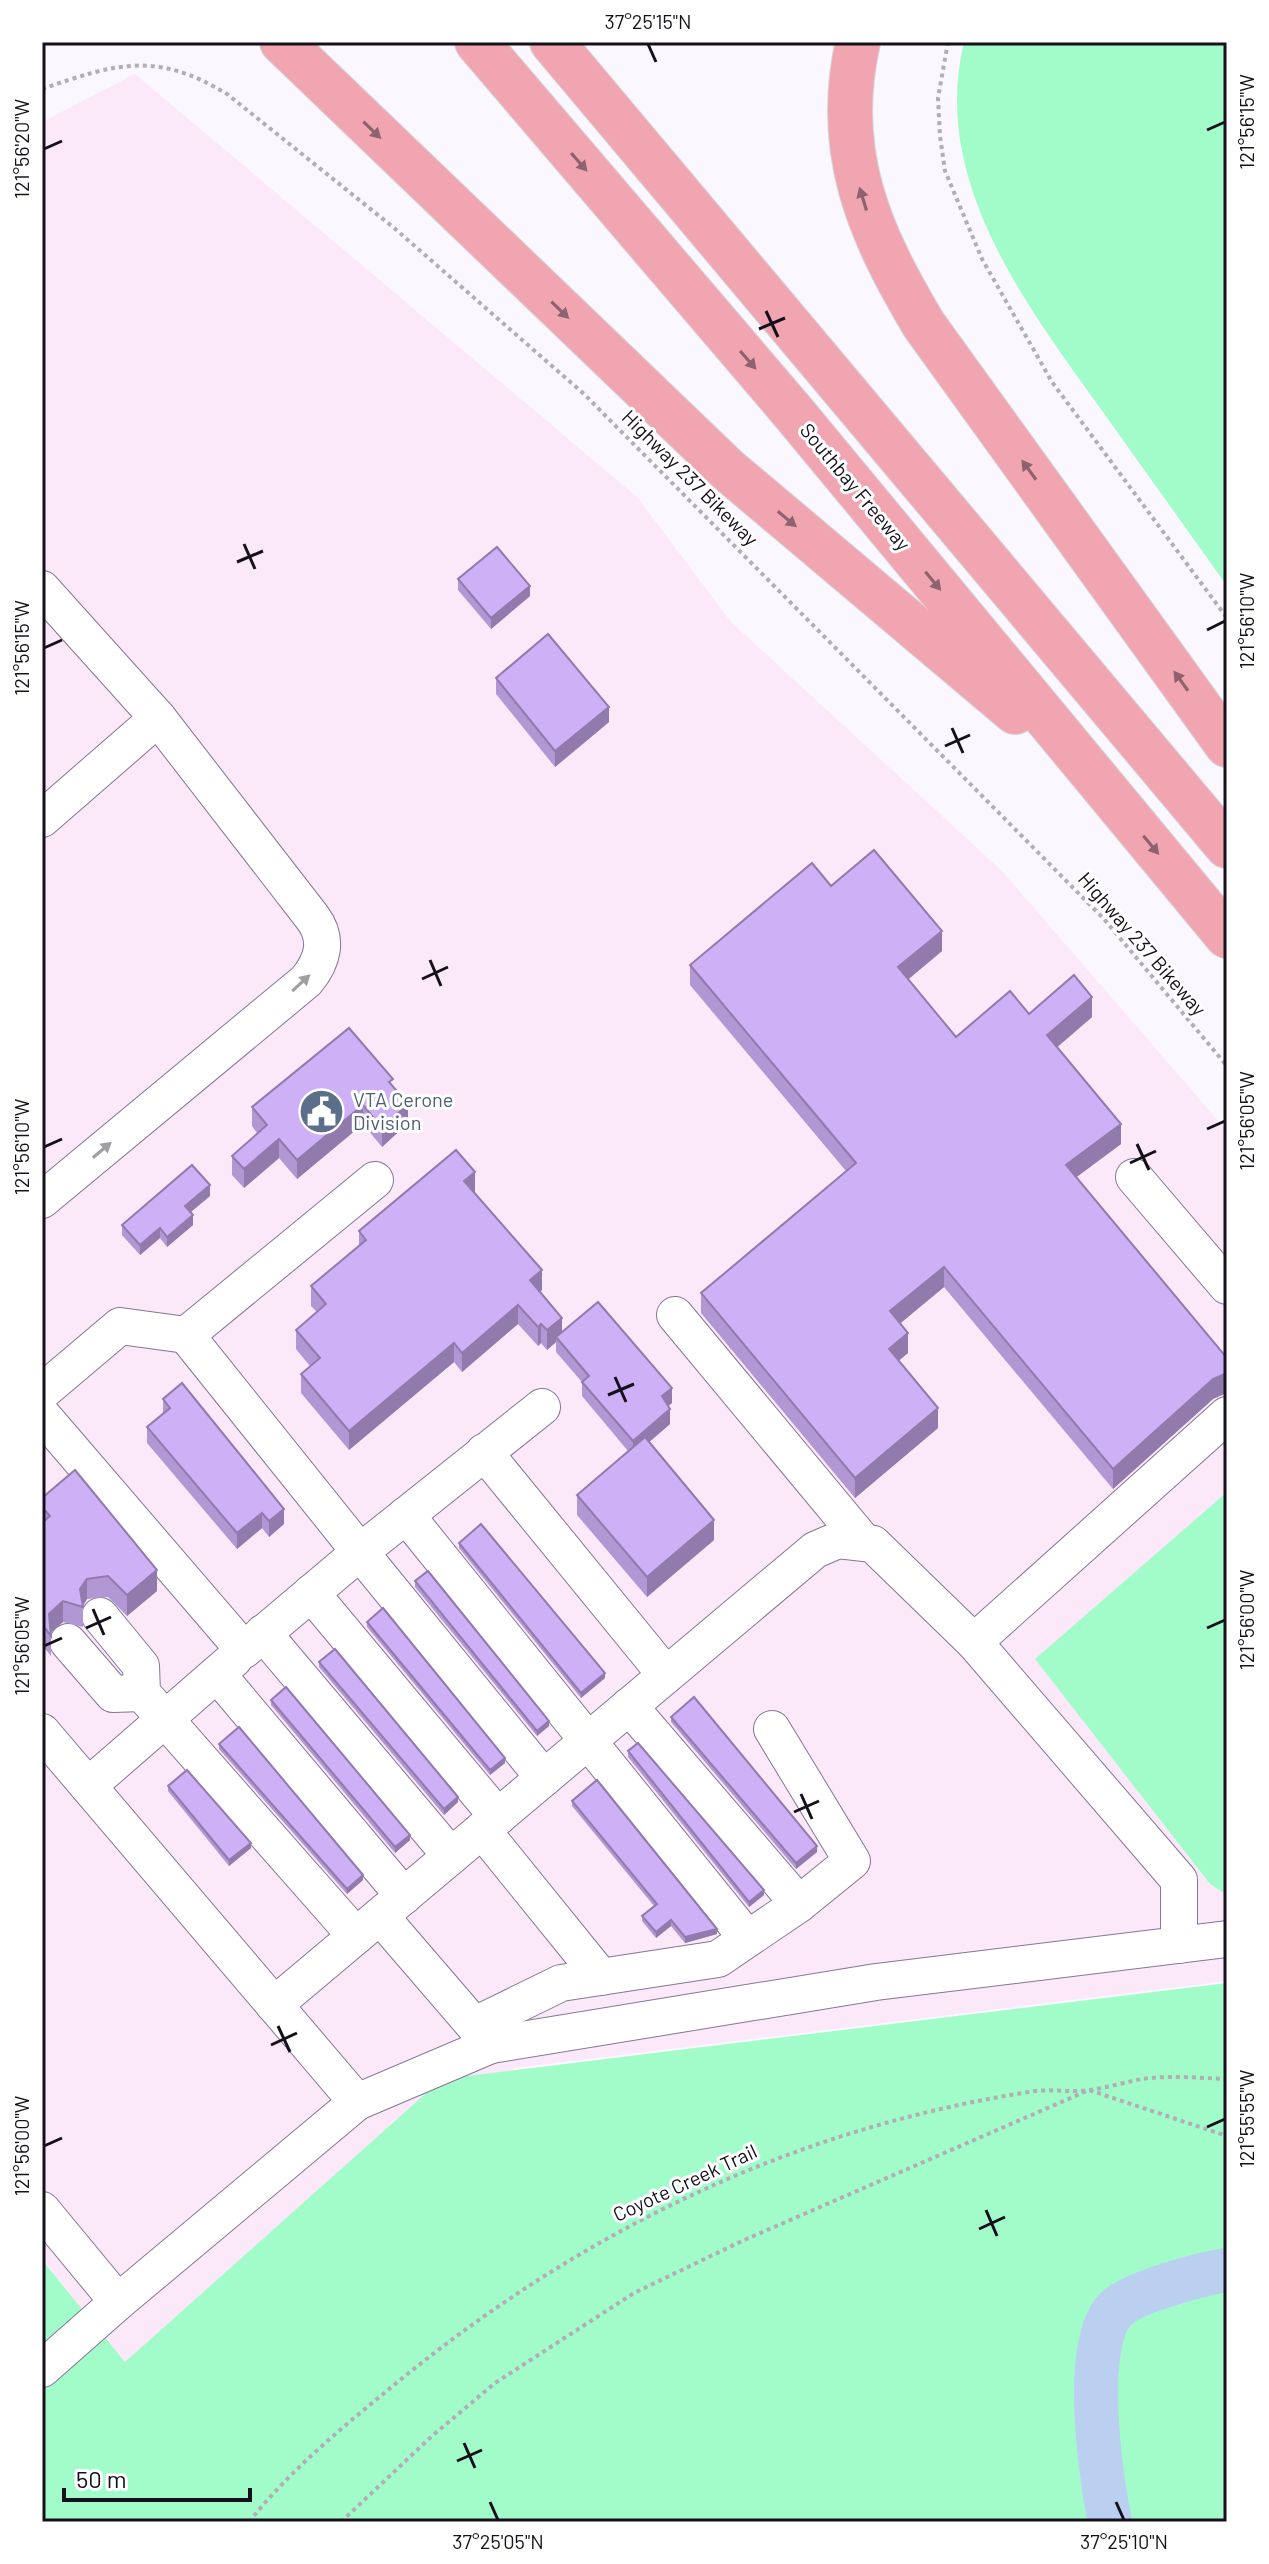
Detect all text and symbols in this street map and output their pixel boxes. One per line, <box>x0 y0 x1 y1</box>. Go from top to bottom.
text: 37°25'15"N <box>604 9 692 33</box>
text: 121°56'15"W <box>1234 74 1258 170</box>
text: 121°56'20"W <box>9 99 33 199</box>
one-way arrow <box>362 121 381 139</box>
one-way arrow <box>570 152 587 172</box>
one-way arrow <box>856 187 869 211</box>
one-way arrow <box>550 300 569 318</box>
one-way arrow <box>739 349 756 369</box>
street label: Highway 237 Bikeway <box>618 404 764 550</box>
street label: Southbay Freeway <box>796 418 916 555</box>
one-way arrow <box>1022 460 1038 481</box>
one-way arrow <box>776 510 796 527</box>
one-way arrow <box>924 571 940 591</box>
text: 121°56'10"W <box>1234 572 1258 669</box>
text: 121°56'15"W <box>9 600 33 696</box>
one-way arrow <box>1174 671 1190 692</box>
one-way arrow <box>1142 835 1159 855</box>
street label: Highway 237 Bikeway <box>1074 867 1212 1020</box>
one-way arrow <box>292 975 311 993</box>
text: 121°56'05"W <box>1234 1071 1258 1171</box>
place label: VTA Cerone Division <box>353 1087 453 1134</box>
public building icon: VTA Cerone Division <box>298 1088 346 1136</box>
text: 121°56'10"W <box>9 1098 33 1195</box>
one-way arrow <box>92 1142 112 1159</box>
text: 121°56'00"W <box>1234 1569 1258 1670</box>
text: 121°56'05"W <box>9 1596 33 1696</box>
text: 121°55'55"W <box>1234 2069 1258 2168</box>
text: 121°56'00"W <box>9 2095 33 2196</box>
street label: Coyote Creek Trail <box>609 2138 760 2226</box>
scale bar <box>64 2452 250 2502</box>
text: 50 m <box>76 2464 127 2493</box>
text: 37°25'05"N <box>452 2529 544 2553</box>
text: 37°25'10"N <box>1080 2529 1168 2553</box>

